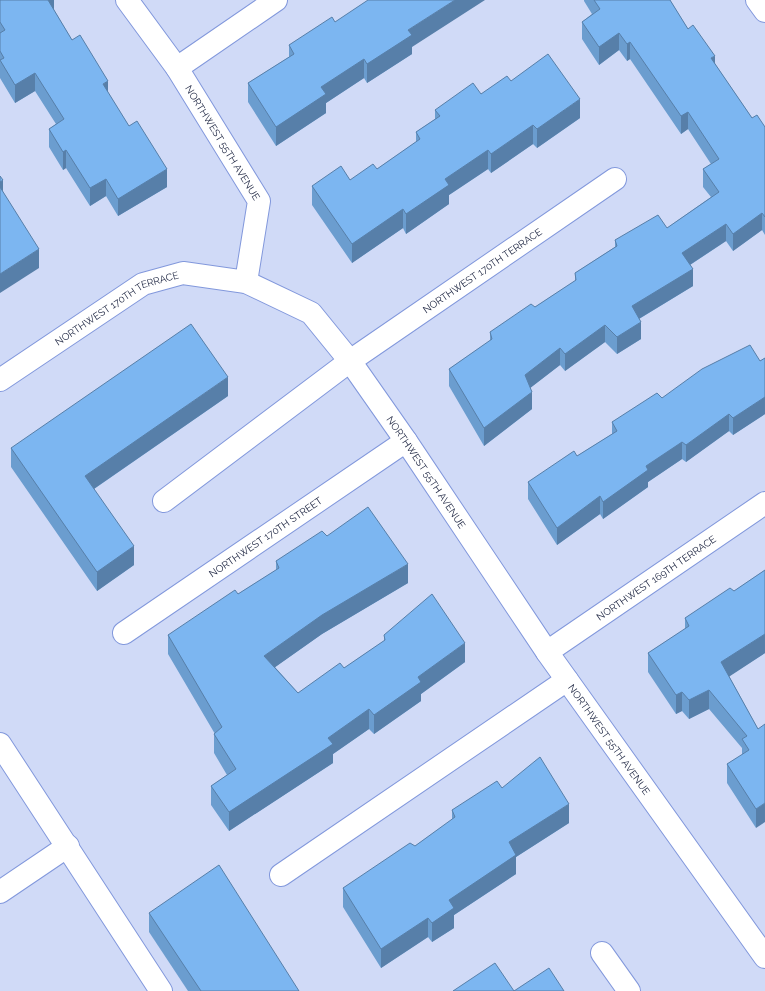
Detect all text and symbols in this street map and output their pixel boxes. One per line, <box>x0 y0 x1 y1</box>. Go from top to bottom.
street label: NORTHWEST 55TH AVENUE <box>183 83 263 202</box>
street label: NORTHWEST 170TH TERRACE <box>421 226 544 315</box>
street label: NORTHWEST 170TH TERRACE <box>53 269 180 347</box>
street label: NORTHWEST 55TH AVENUE <box>385 414 468 530</box>
street label: NORTHWEST 170TH STREET <box>207 494 324 579</box>
street label: NORTHWEST 169TH TERRACE <box>594 533 718 622</box>
street label: NORTHWEST 55TH AVENUE <box>566 682 653 797</box>

